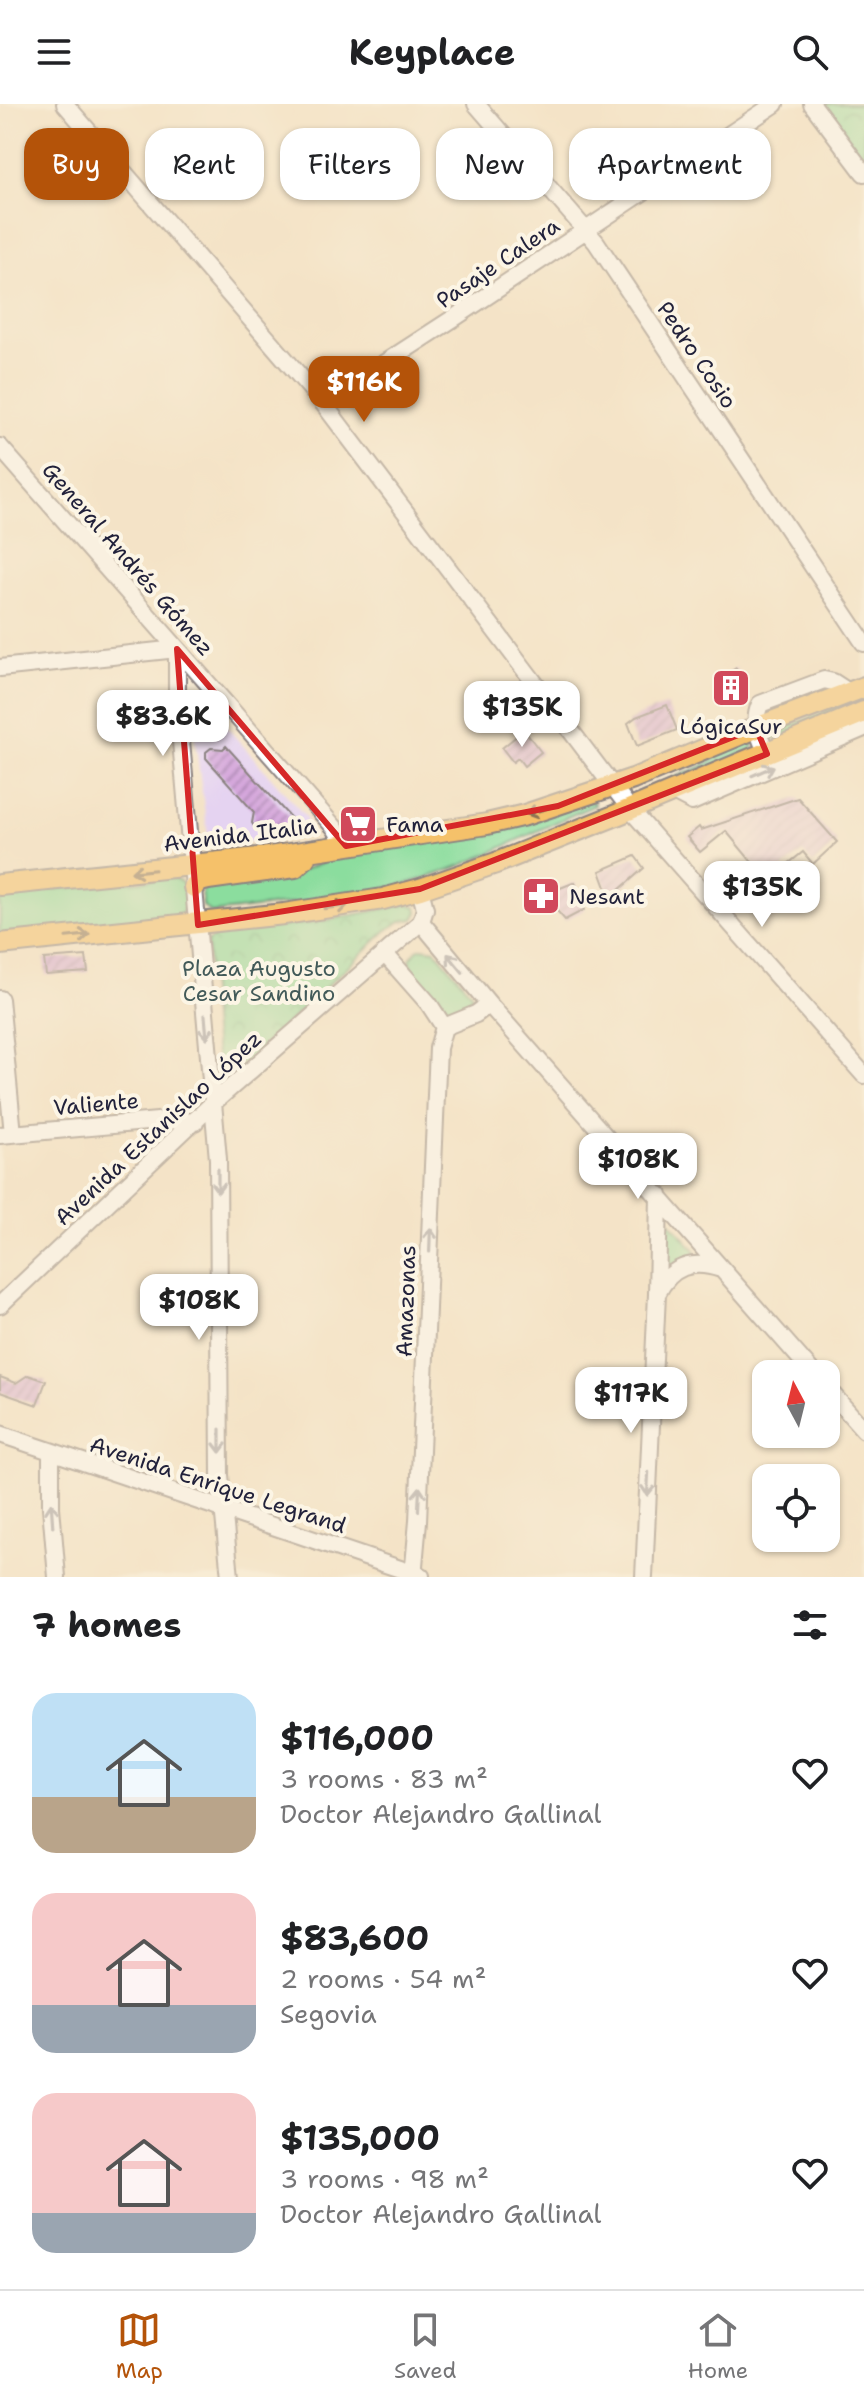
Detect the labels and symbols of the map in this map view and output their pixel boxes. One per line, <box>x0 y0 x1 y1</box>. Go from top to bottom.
street label: Pasaje Calera <box>431 211 566 315</box>
street label: Pedro Cosio <box>650 296 744 414</box>
pin: $116K <box>308 356 420 424</box>
street label: General Andrés Gómez <box>36 456 220 662</box>
building icon: LógicaSur <box>710 667 752 709</box>
pin: $135K <box>466 681 578 749</box>
pin: $83.6K <box>98 690 228 758</box>
place label: LógicaSur <box>679 712 783 741</box>
one-way arrow <box>750 762 775 777</box>
supermarket icon: Fama <box>337 803 379 845</box>
one-way arrow <box>526 805 552 820</box>
place label: Fama <box>386 810 444 839</box>
street label: Avenida Italia <box>162 811 319 859</box>
pin: $135K <box>706 861 818 929</box>
one-way arrow <box>130 863 157 878</box>
pharmacy icon: Nesant <box>520 875 562 917</box>
place label: Nesant <box>569 882 645 911</box>
one-way arrow <box>323 899 348 914</box>
one-way arrow <box>64 929 91 944</box>
park label: Plaza Augusto Cesar Sandino <box>182 954 336 1008</box>
one-way arrow <box>446 954 464 974</box>
one-way arrow <box>199 1013 214 1040</box>
street label: Avenida Estanislao López <box>48 1024 268 1232</box>
street label: Valiente <box>52 1086 140 1122</box>
pin: $108K <box>582 1133 694 1201</box>
one-way arrow <box>210 1167 226 1194</box>
one-way arrow <box>423 1227 438 1254</box>
street label: Amazonas <box>390 1244 422 1358</box>
pin: $108K <box>143 1274 255 1342</box>
north arrow <box>752 1360 840 1448</box>
pin: $117K <box>575 1367 687 1435</box>
one-way arrow <box>212 1427 228 1454</box>
street label: Avenida Enrique Legrand <box>86 1430 350 1540</box>
one-way arrow <box>641 1470 656 1497</box>
one-way arrow <box>412 1486 427 1513</box>
one-way arrow <box>44 1502 59 1529</box>

